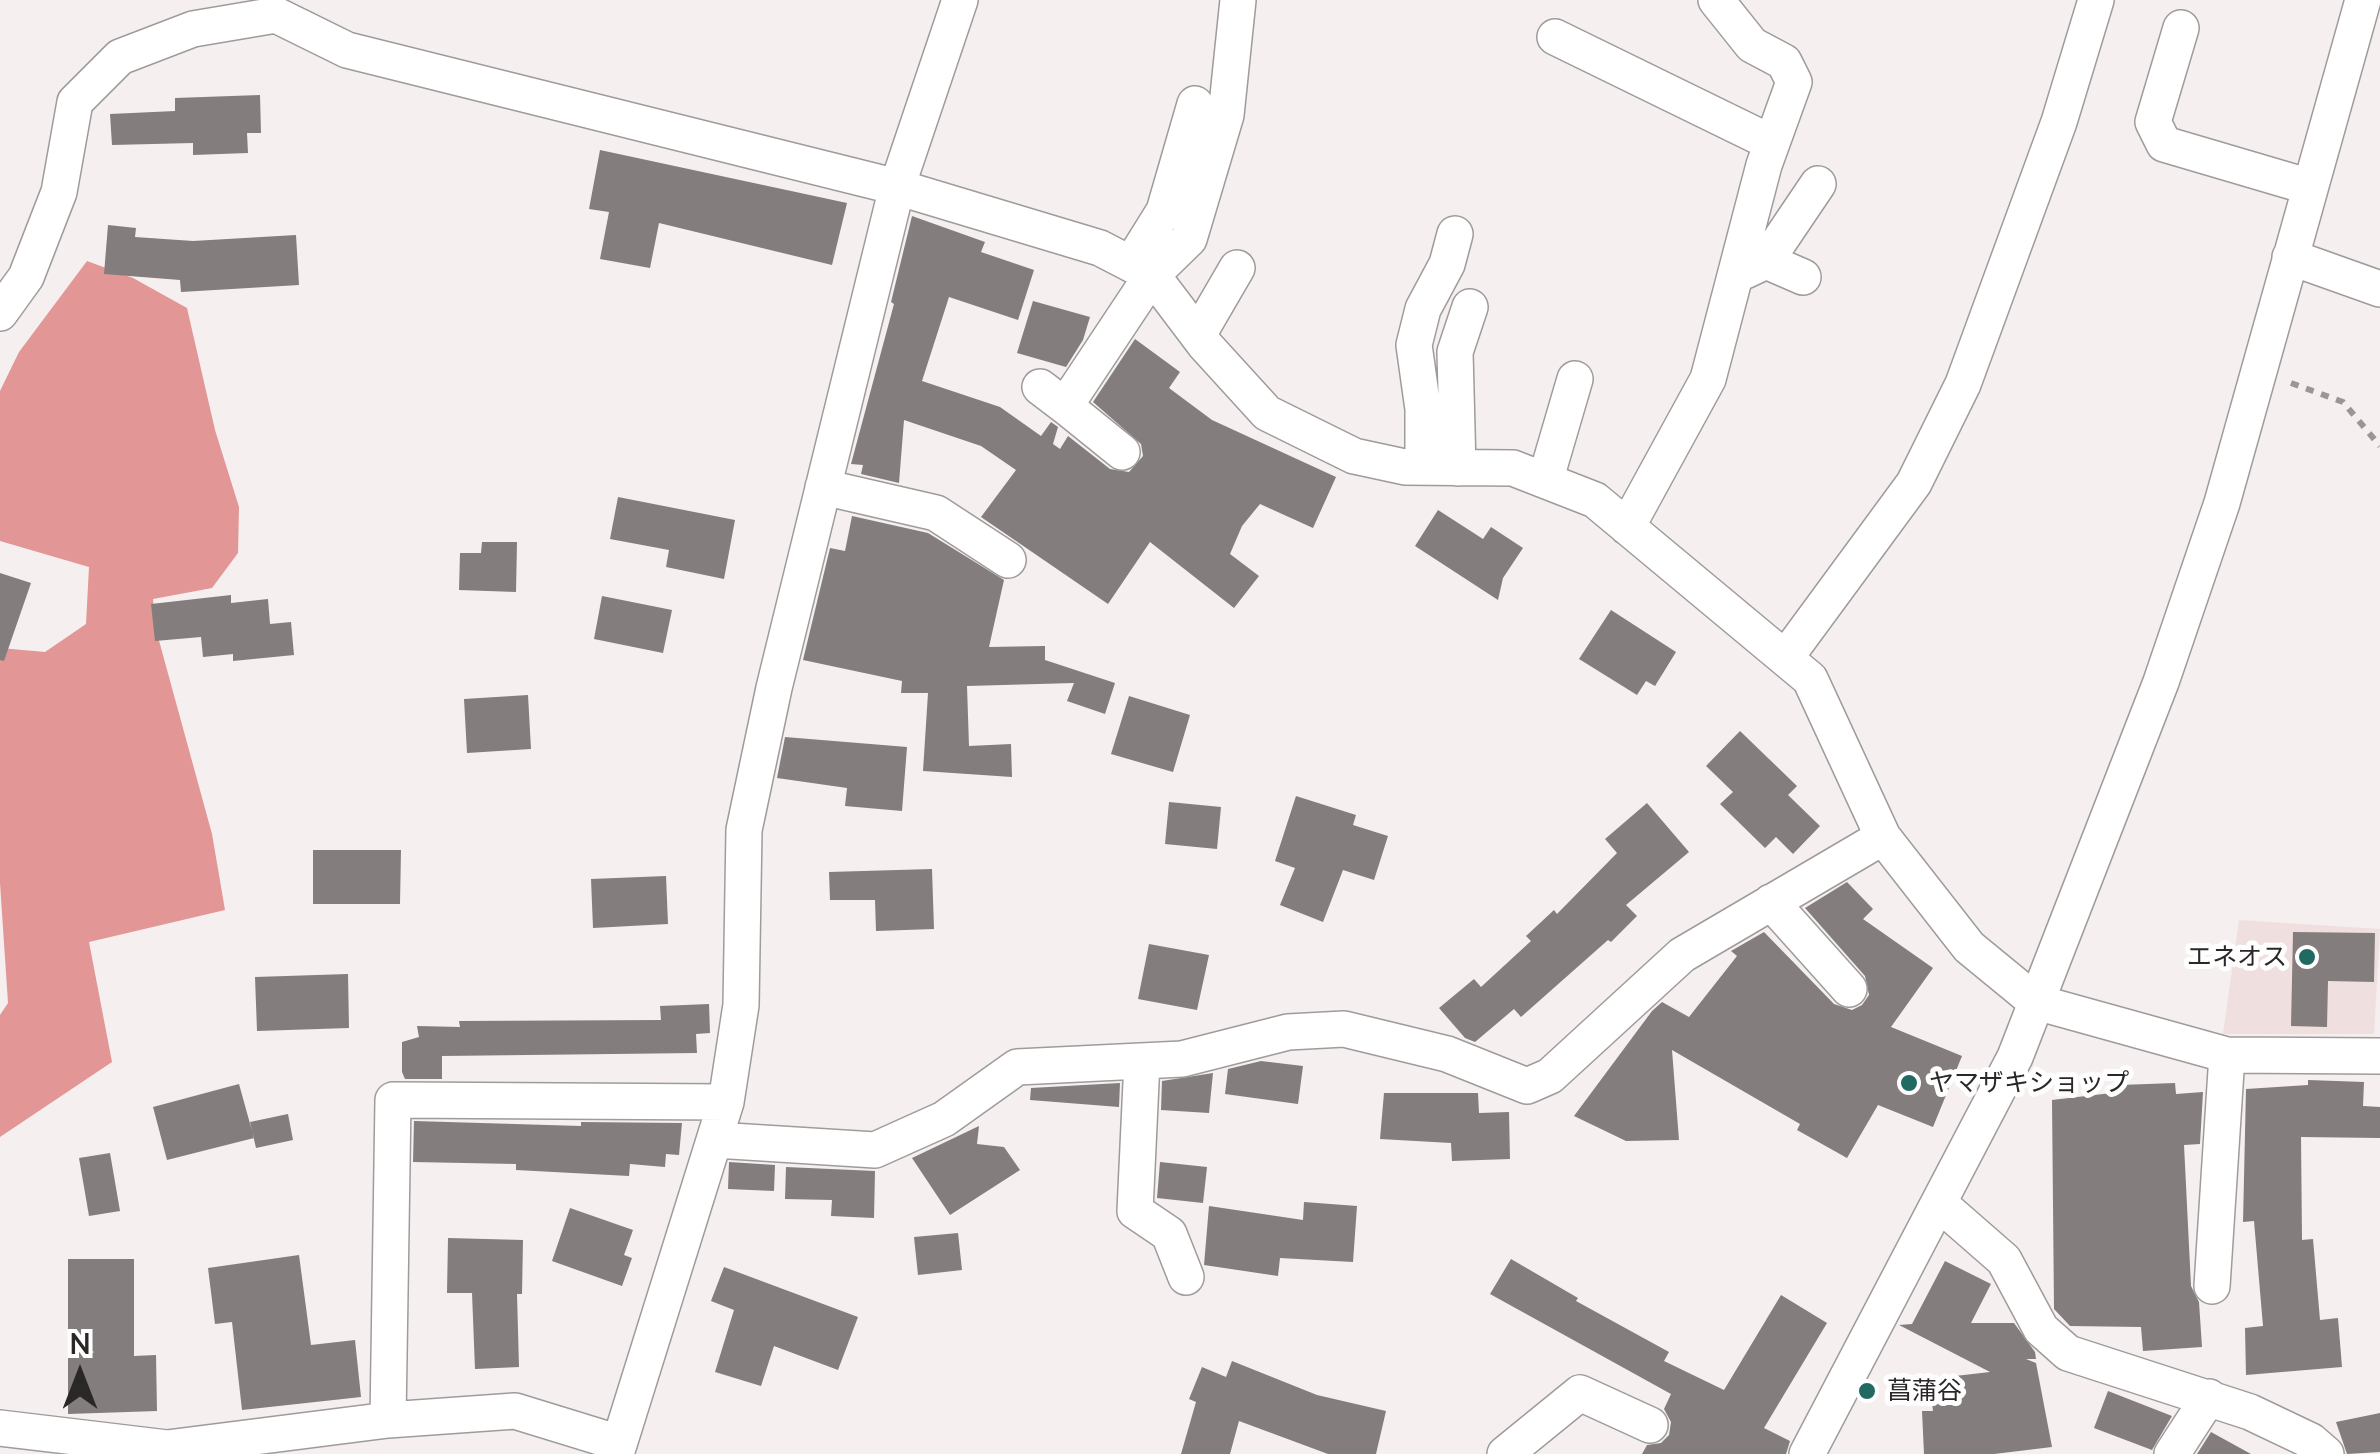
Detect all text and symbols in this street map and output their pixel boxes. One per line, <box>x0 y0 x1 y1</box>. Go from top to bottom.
place label: エネオス <box>2187 942 2287 972</box>
marker: エネオス <box>2296 946 2318 968</box>
place label: ヤマザキショップ <box>1929 1068 2129 1098</box>
marker: ヤマザキショップ <box>1898 1072 1920 1094</box>
north arrow <box>30 1324 130 1424</box>
text: N <box>69 1326 91 1361</box>
place label: 菖蒲谷 <box>1887 1376 1962 1406</box>
marker: 菖蒲谷 <box>1856 1380 1878 1402</box>

